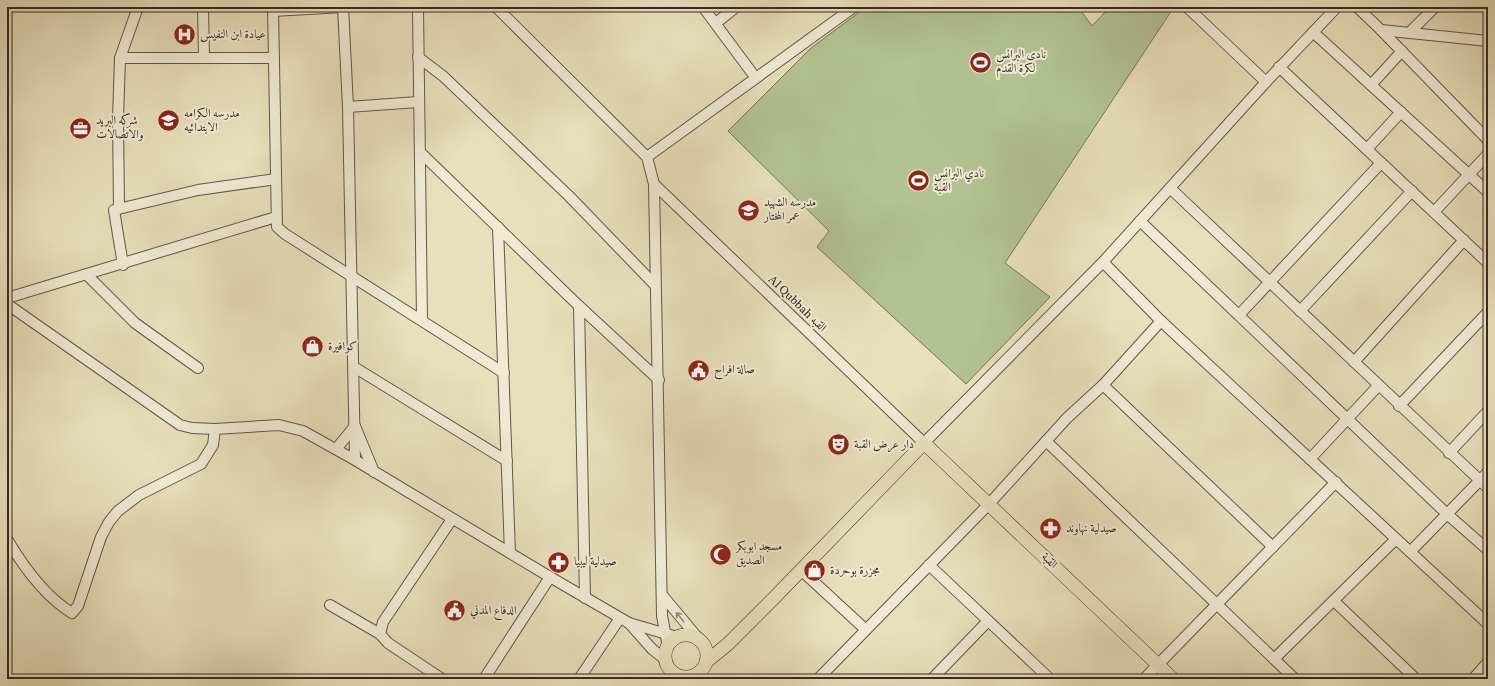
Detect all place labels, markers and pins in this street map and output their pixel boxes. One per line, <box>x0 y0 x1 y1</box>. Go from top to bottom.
hospital icon: عيادة ابن النفيس <box>171 22 197 48</box>
place label: عيادة ابن النفيس <box>200 27 266 43</box>
place label: نادي البرانس لكرة القدم <box>996 47 1046 79</box>
sports icon: نادي البرانس لكرة القدم <box>967 49 993 75</box>
place label: مدرسه الكرامه الابتدائيه <box>184 106 240 136</box>
school or university icon: مدرسه الكرامه الابتدائيه <box>156 108 182 134</box>
place label: شركه البريد والاتصالات <box>96 112 144 143</box>
office icon: شركه البريد والاتصالات <box>67 115 93 141</box>
place label: نادي البرانس القبة <box>934 166 984 196</box>
sports icon: نادي البرانس القبة <box>906 168 932 194</box>
place label: مدرسه الشهيد عمر المختار <box>763 195 816 225</box>
school or university icon: مدرسه الشهيد عمر المختار <box>736 197 762 223</box>
shop icon: كوافيرة <box>300 334 326 360</box>
place label: كوافيرة <box>328 339 357 355</box>
public building icon: صالة افراح <box>686 357 712 383</box>
place label: صالة افراح <box>714 362 755 380</box>
theatre icon: دار عرض القبة <box>825 432 851 458</box>
place label: دار عرض القبة <box>854 437 914 453</box>
pharmacy icon: صيدلية نهاوند <box>1037 516 1063 542</box>
place label: صيدلية نهاوند <box>1066 521 1117 537</box>
place label: مسجد ابوبكر الصديق <box>734 539 782 569</box>
mosque icon: مسجد ابوبكر الصديق <box>708 541 734 567</box>
pharmacy icon: صيدلية ليبيا <box>546 549 572 575</box>
place label: صيدلية ليبيا <box>574 554 617 570</box>
shop icon: مجزرة بوحردة <box>801 558 827 584</box>
place label: مجزرة بوحردة <box>830 563 881 579</box>
public building icon: الدفاع المدني <box>442 598 468 624</box>
place label: الدفاع المدني <box>470 603 517 621</box>

